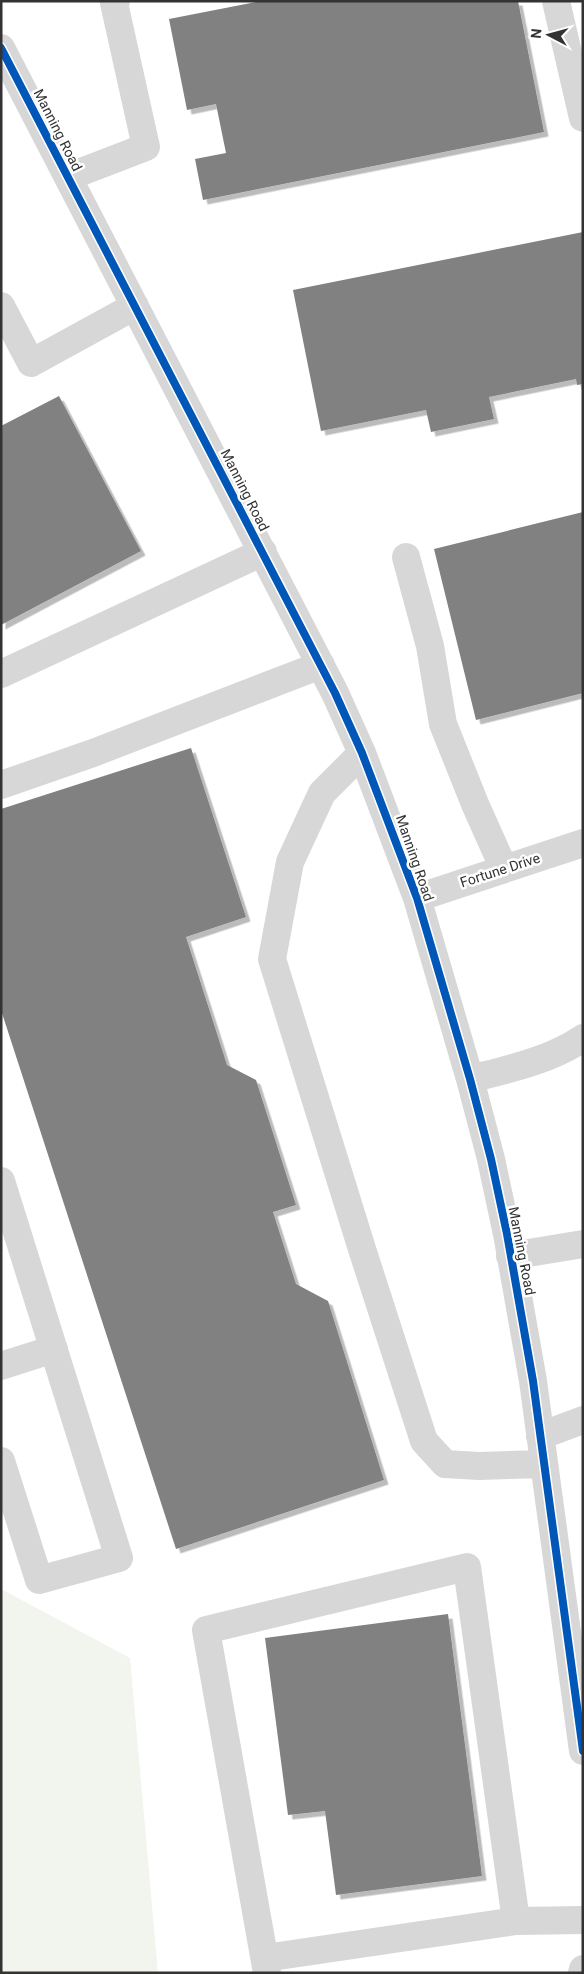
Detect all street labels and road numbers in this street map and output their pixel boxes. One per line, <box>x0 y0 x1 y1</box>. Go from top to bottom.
street label: Manning Road <box>30 86 86 174</box>
street label: Manning Road <box>217 446 273 534</box>
street label: Manning Road <box>393 813 437 903</box>
street label: Fortune Drive <box>458 850 542 890</box>
street label: Manning Road <box>506 1205 538 1297</box>

